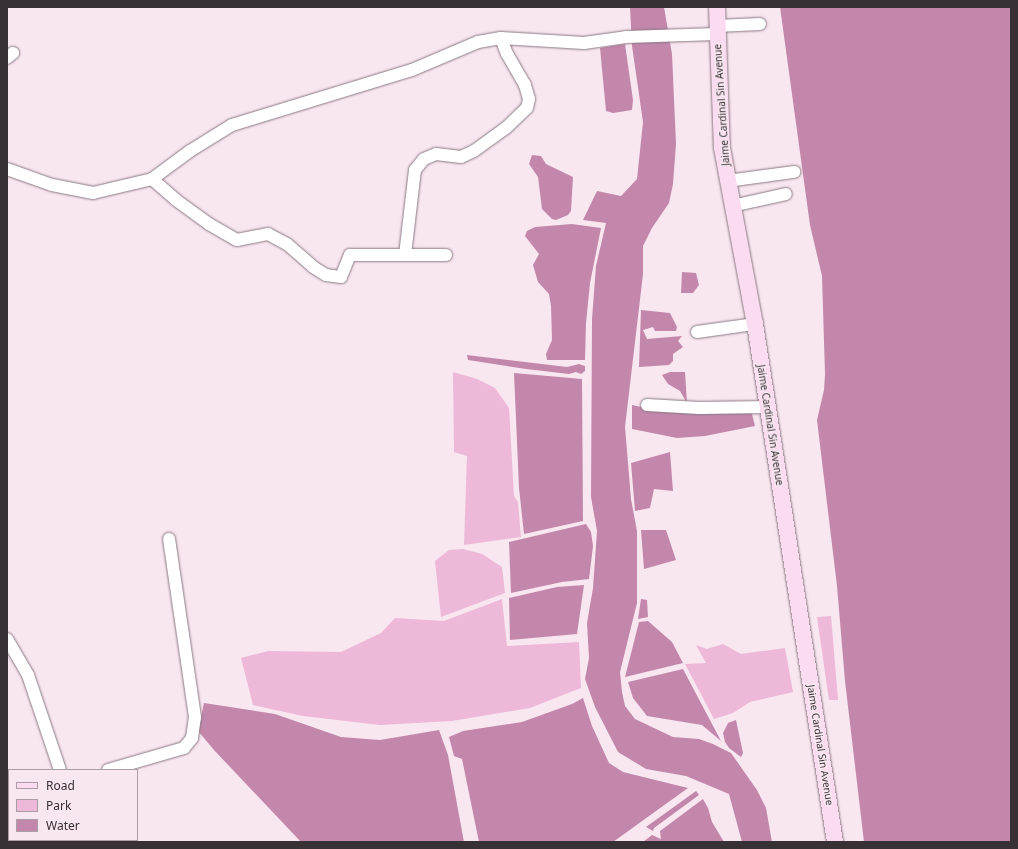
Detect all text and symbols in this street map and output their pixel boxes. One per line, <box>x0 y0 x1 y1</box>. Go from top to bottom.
street label: Jaime Cardinal Sin Avenue <box>712 44 732 166</box>
street label: Jaime Cardinal Sin Avenue <box>755 364 785 486</box>
street label: Jaime Cardinal Sin Avenue <box>805 684 835 806</box>
legend <box>8 769 138 841</box>
text: Road <box>46 777 75 794</box>
text: Park <box>46 797 71 814</box>
text: Water <box>46 817 80 834</box>

